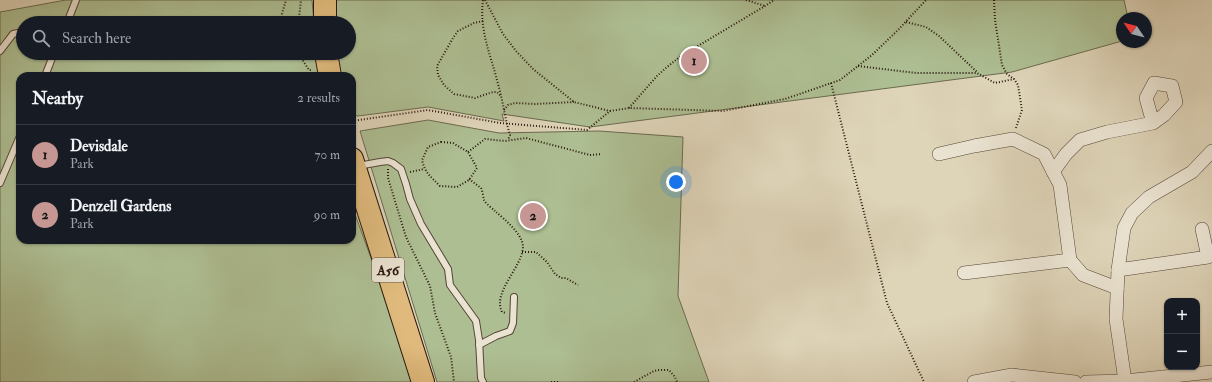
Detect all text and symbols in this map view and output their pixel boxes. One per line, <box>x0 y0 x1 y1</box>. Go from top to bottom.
north arrow <box>1116 12 1152 48</box>
search box <box>16 16 356 60</box>
icon: search <box>30 27 52 49</box>
text: Search here <box>62 29 131 48</box>
pin: 1 <box>681 46 707 76</box>
text: Nearby <box>32 88 83 109</box>
text: 2 results <box>297 90 340 106</box>
text: Devisdale <box>70 137 128 156</box>
text: 1 <box>43 147 47 163</box>
text: 70 m <box>315 147 340 163</box>
text: Park <box>70 156 94 172</box>
your location <box>666 172 686 192</box>
text: Denzell Gardens <box>70 197 171 216</box>
pin: 2 <box>520 201 546 231</box>
text: 2 <box>42 207 48 223</box>
text: 90 m <box>314 207 340 223</box>
text: Park <box>70 216 94 232</box>
road number: A56 <box>372 258 404 282</box>
map controls <box>1164 298 1200 370</box>
button: + <box>1164 298 1200 334</box>
button: − <box>1164 334 1200 370</box>

